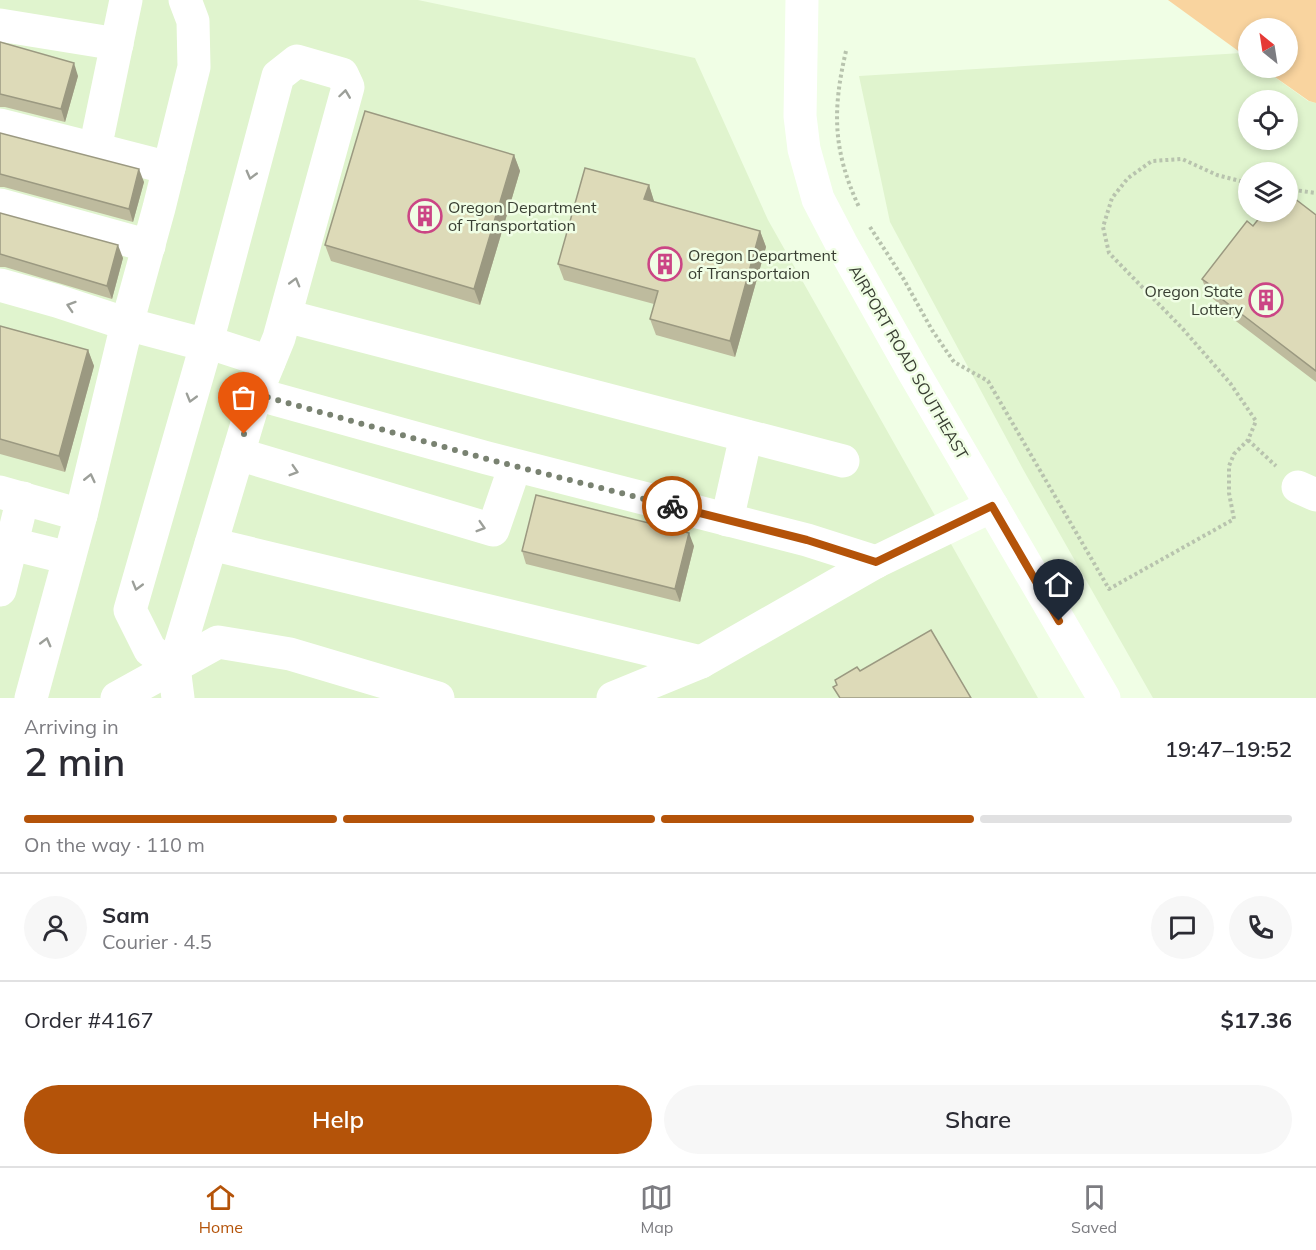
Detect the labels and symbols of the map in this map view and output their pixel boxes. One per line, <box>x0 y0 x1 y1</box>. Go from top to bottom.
north arrow <box>1238 18 1298 78</box>
one-way arrow <box>339 89 351 99</box>
one-way arrow <box>246 169 258 180</box>
place label: Oregon Department of Transportation <box>448 197 597 235</box>
building icon: Oregon Department of Transportation <box>407 198 443 234</box>
place label: Oregon Department of Transportaion <box>688 245 837 283</box>
building icon: Oregon Department of Transportaion <box>647 246 683 282</box>
street label: AIRPORT ROAD SOUTHEAST <box>845 261 973 463</box>
one-way arrow <box>288 277 300 288</box>
place label: Oregon State Lottery <box>1145 281 1244 319</box>
building icon: Oregon State Lottery <box>1248 282 1284 318</box>
one-way arrow <box>66 300 77 313</box>
pin <box>218 372 269 434</box>
one-way arrow <box>186 392 198 403</box>
one-way arrow <box>288 464 299 476</box>
one-way arrow <box>82 474 95 484</box>
courier <box>642 476 702 536</box>
one-way arrow <box>475 520 486 532</box>
pin <box>1033 559 1084 621</box>
one-way arrow <box>132 580 144 590</box>
one-way arrow <box>39 637 52 647</box>

